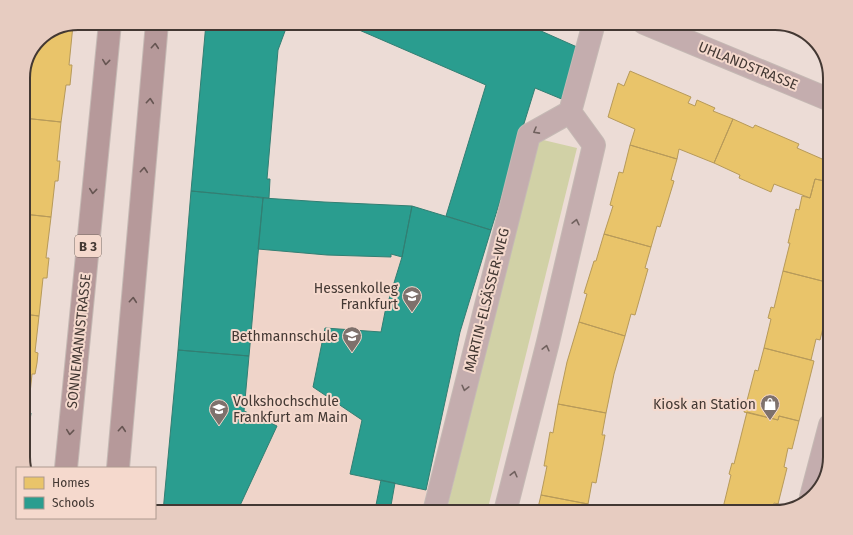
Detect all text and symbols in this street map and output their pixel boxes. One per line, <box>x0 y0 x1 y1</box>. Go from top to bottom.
street label: UHLANDSTRASSE <box>696 38 800 94</box>
one-way arrow <box>150 43 159 49</box>
one-way arrow <box>102 59 111 65</box>
one-way arrow <box>146 98 155 104</box>
one-way arrow <box>533 126 540 133</box>
one-way arrow <box>140 167 149 173</box>
one-way arrow <box>89 188 98 194</box>
one-way arrow <box>571 218 579 225</box>
street label: MARTIN-ELSÄSSER-WEG <box>461 226 513 374</box>
road number: B 3 <box>75 235 101 257</box>
street label: SONNEMANNSTRASSE <box>63 273 95 409</box>
place label: Hessenkolleg Frankfurt <box>314 280 399 313</box>
school or university icon: Hessenkolleg Frankfurt <box>401 285 423 313</box>
one-way arrow <box>128 297 137 303</box>
school or university icon: Bethmannschule <box>341 325 363 353</box>
place label: Bethmannschule <box>231 328 338 345</box>
one-way arrow <box>541 345 550 352</box>
one-way arrow <box>462 385 470 392</box>
place label: Volkshochschule Frankfurt am Main <box>233 393 348 426</box>
shop icon: Kiosk an Station <box>759 393 781 421</box>
place label: Kiosk an Station <box>653 396 756 413</box>
school or university icon: Volkshochschule Frankfurt am Main <box>208 398 230 426</box>
one-way arrow <box>117 426 126 432</box>
one-way arrow <box>65 429 74 435</box>
legend <box>16 467 156 519</box>
one-way arrow <box>510 471 518 477</box>
text: Homes <box>52 476 90 490</box>
text: Schools <box>52 496 95 510</box>

